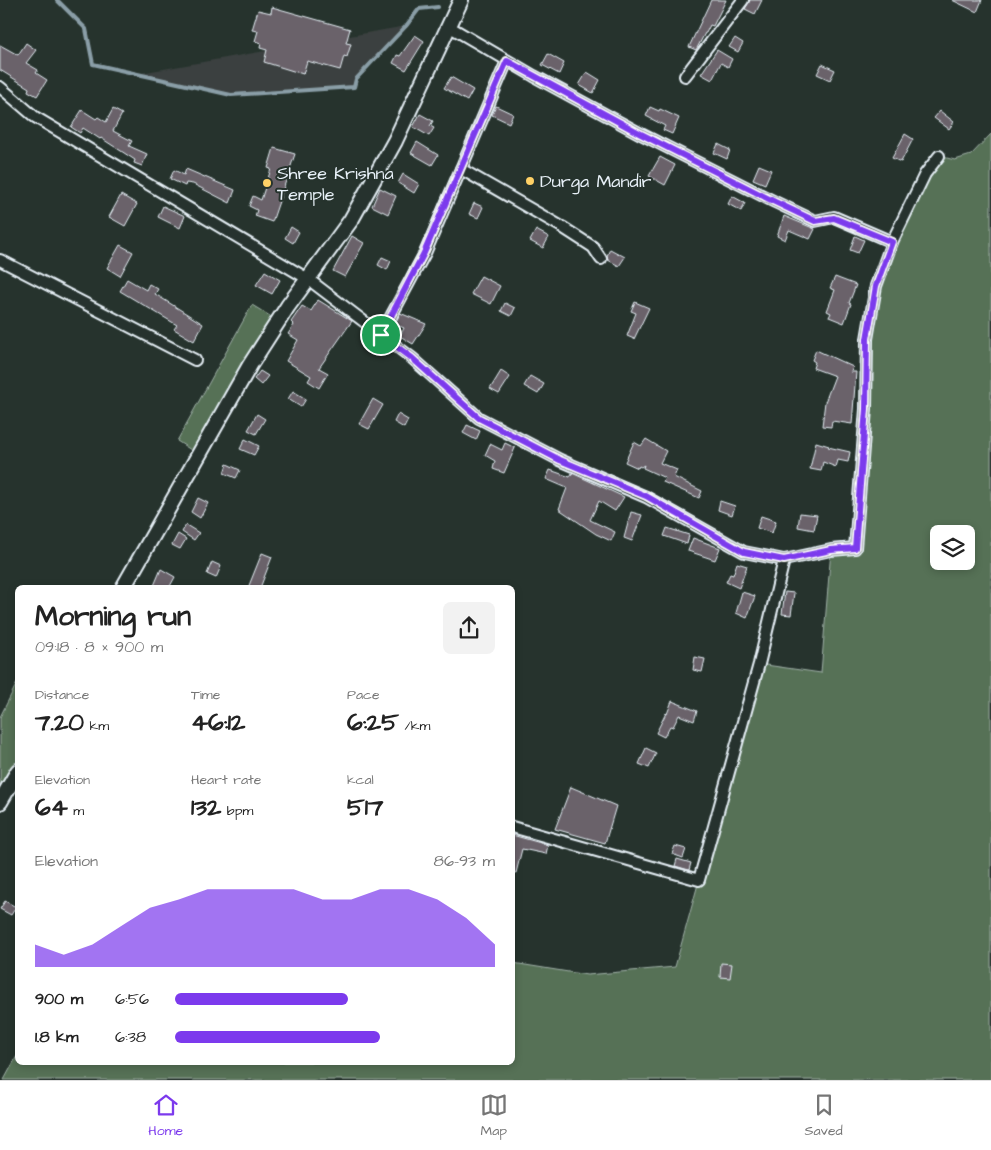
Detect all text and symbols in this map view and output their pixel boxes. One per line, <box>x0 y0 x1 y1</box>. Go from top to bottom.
place label: Shree Krishna Temple <box>277 161 394 207</box>
place label: Durga Mandir <box>540 169 651 195</box>
marker: Durga Mandir <box>524 175 536 187</box>
marker: Shree Krishna Temple <box>261 177 273 189</box>
pin <box>360 314 402 356</box>
icon: arrive <box>367 321 395 349</box>
map controls <box>930 525 975 570</box>
button: layers <box>930 525 975 570</box>
text: Morning run <box>35 597 191 636</box>
button: share <box>443 602 495 654</box>
text: 09:18 · 8 × 900 m <box>35 636 163 658</box>
text: Distance <box>35 685 89 705</box>
text: Time <box>191 685 220 705</box>
text: Pace <box>347 685 379 705</box>
text: 7.20 <box>35 705 84 740</box>
text: 46:12 <box>191 705 245 740</box>
text: 6:25 <box>347 705 399 740</box>
text: km <box>84 716 109 736</box>
text: /km <box>399 716 430 736</box>
text: Elevation <box>35 770 90 790</box>
text: Heart rate <box>191 770 261 790</box>
text: kcal <box>347 770 374 790</box>
text: 64 <box>35 790 68 825</box>
text: 132 <box>191 790 221 825</box>
text: 517 <box>347 790 383 825</box>
text: m <box>68 801 84 821</box>
text: bpm <box>221 801 253 821</box>
text: Elevation <box>35 850 98 872</box>
text: 86–93 m <box>434 850 495 872</box>
text: 900 m <box>35 988 83 1010</box>
text: 6:56 <box>115 988 149 1010</box>
text: 1.8 km <box>35 1026 78 1048</box>
text: 6:38 <box>115 1026 146 1048</box>
tab: Home <box>148 1091 183 1141</box>
tab: Map <box>480 1091 508 1141</box>
tab: Saved <box>805 1091 843 1141</box>

